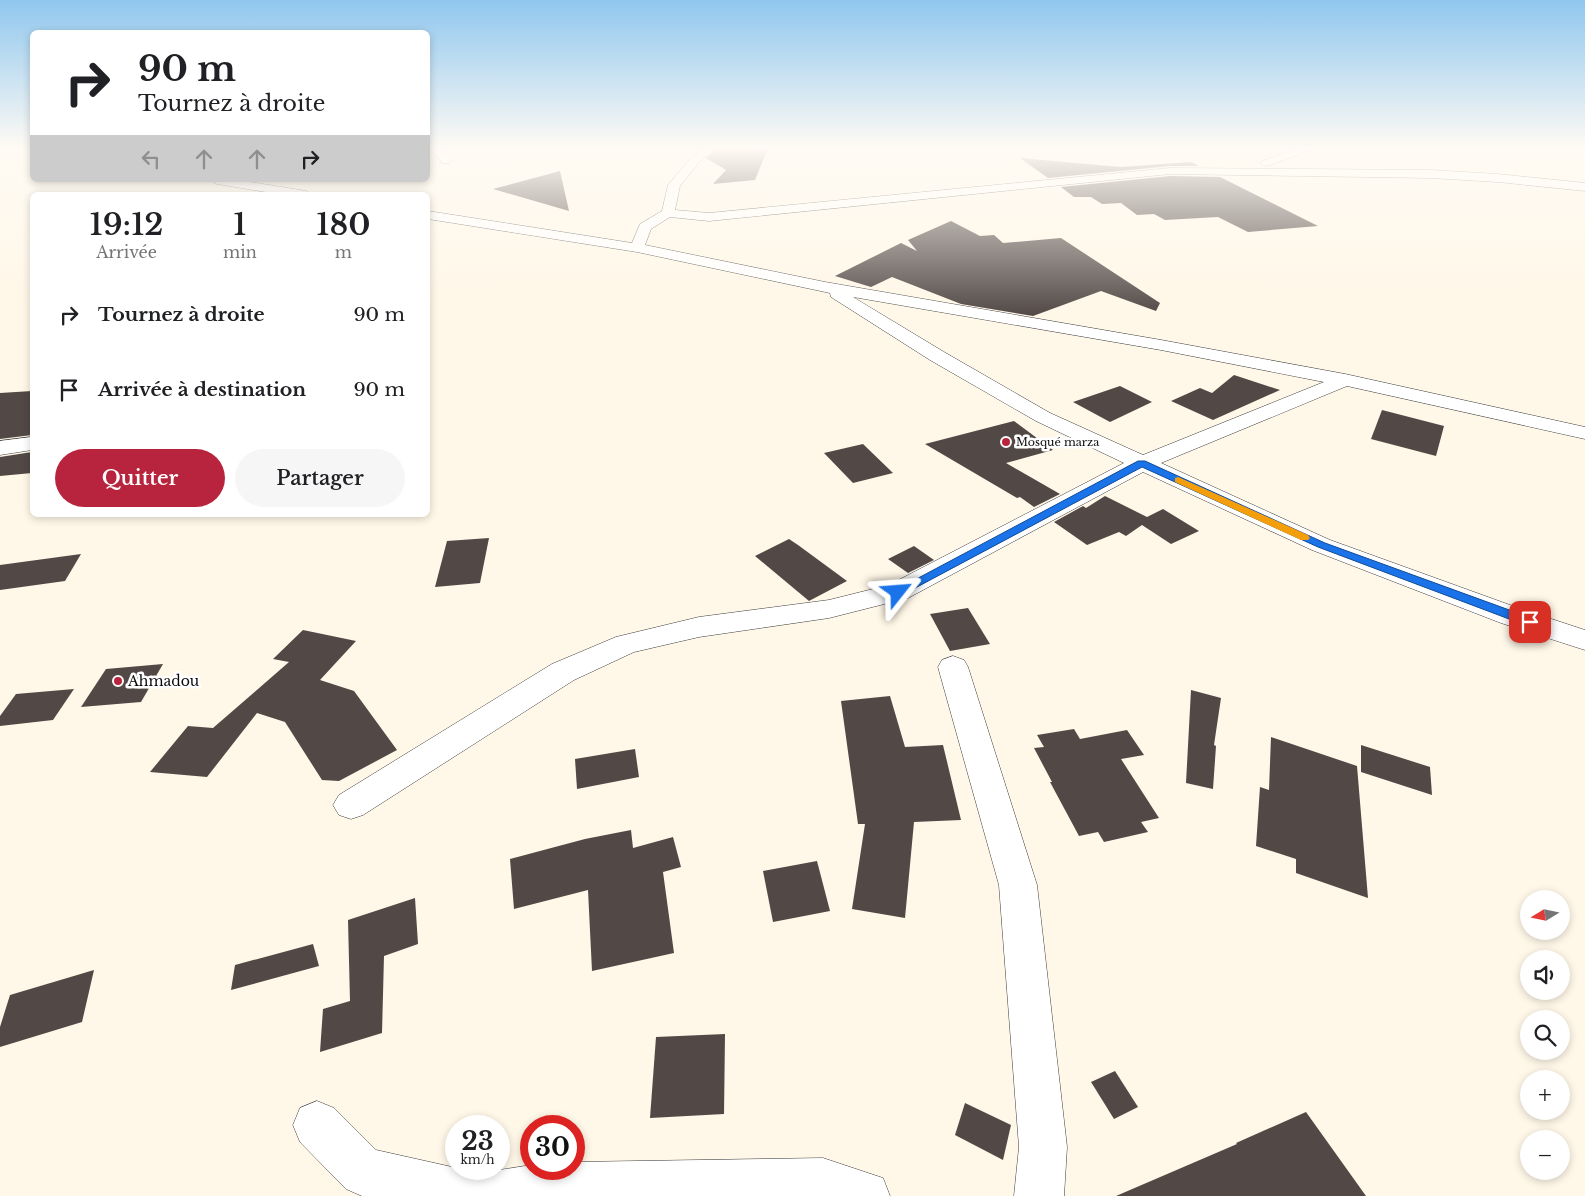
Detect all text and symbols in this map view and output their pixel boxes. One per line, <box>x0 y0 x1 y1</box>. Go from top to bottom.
text: 90 m <box>138 47 236 90</box>
icon: right <box>55 50 120 115</box>
text: Tournez à droite <box>138 90 325 117</box>
icon: left <box>137 145 165 173</box>
icon: ahead <box>190 145 218 173</box>
icon: ahead <box>243 145 271 173</box>
icon: right <box>296 145 324 173</box>
text: 19:12 <box>90 206 164 243</box>
text: 1 <box>233 206 246 243</box>
text: 180 <box>316 206 370 243</box>
text: Arrivée <box>96 242 157 262</box>
text: min <box>223 242 257 262</box>
text: m <box>335 242 352 262</box>
icon: right <box>55 301 83 329</box>
text: Tournez à droite <box>98 303 265 326</box>
text: 90 m <box>353 303 405 326</box>
icon: arrive <box>55 376 83 404</box>
text: Arrivée à destination <box>98 378 306 401</box>
text: 90 m <box>353 378 405 401</box>
place label: Mosqué marza <box>1016 435 1100 449</box>
marker: Mosqué marza <box>1000 436 1012 448</box>
button: Quitter <box>55 449 225 507</box>
button: Partager <box>235 449 405 507</box>
position arrow <box>871 565 923 617</box>
pin <box>1509 601 1551 643</box>
icon: arrive <box>1516 608 1544 636</box>
place label: Ahmadou <box>127 672 200 690</box>
marker: Ahmadou <box>112 675 124 687</box>
north arrow <box>1520 890 1570 940</box>
map controls <box>1520 890 1570 1180</box>
button: sound <box>1520 950 1570 1000</box>
button: search <box>1520 1010 1570 1060</box>
button: + <box>1520 1070 1570 1120</box>
speed limit sign: 30 <box>520 1115 585 1180</box>
text: 23 <box>461 1126 494 1157</box>
button: − <box>1520 1130 1570 1180</box>
text: km/h <box>460 1152 495 1167</box>

